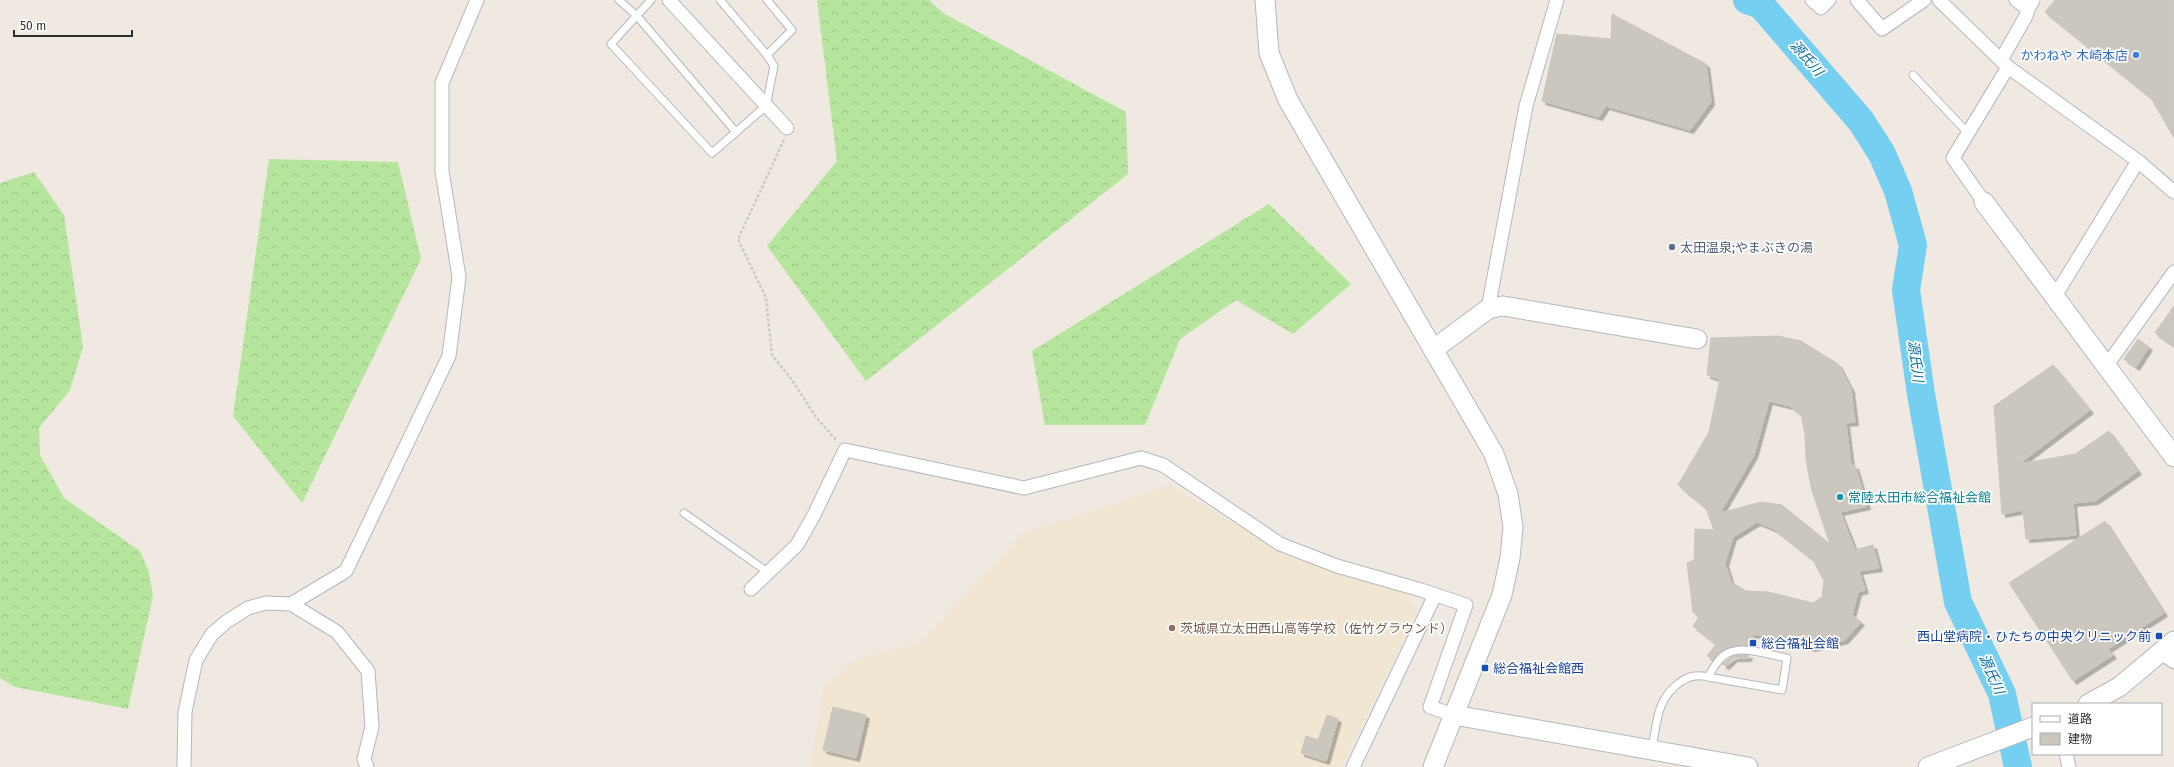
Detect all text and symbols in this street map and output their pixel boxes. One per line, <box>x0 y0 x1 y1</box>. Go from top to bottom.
scale bar <box>14 12 132 38</box>
text: 50 m <box>20 19 46 33</box>
water label: 源氏川 <box>1786 37 1828 81</box>
place label: かわねや 木崎本店 <box>2021 48 2128 63</box>
marker: かわねや 木崎本店 <box>2131 50 2141 60</box>
place label: 太田温泉;やまぶきの湯 <box>1680 240 1813 255</box>
marker: 太田温泉;やまぶきの湯 <box>1667 242 1677 252</box>
water label: 源氏川 <box>1904 339 1927 385</box>
place label: 常陸太田市総合福祉会館 <box>1848 490 1991 505</box>
marker: 常陸太田市総合福祉会館 <box>1835 492 1845 502</box>
place label: 茨城県立太田西山高等学校（佐竹グラウンド） <box>1180 621 1453 636</box>
marker: 茨城県立太田西山高等学校（佐竹グラウンド） <box>1167 623 1177 633</box>
place label: 西山堂病院・ひたちの中央クリニック前 <box>1917 629 2151 644</box>
marker: 西山堂病院・ひたちの中央クリニック前 <box>2154 631 2164 641</box>
place label: 総合福祉会館 <box>1761 636 1839 651</box>
marker: 総合福祉会館 <box>1748 638 1758 648</box>
water label: 源氏川 <box>1975 652 2009 699</box>
place label: 総合福祉会館西 <box>1493 661 1584 676</box>
marker: 総合福祉会館西 <box>1480 663 1490 673</box>
legend <box>2032 703 2162 755</box>
text: 道路 <box>2068 712 2092 726</box>
text: 建物 <box>2068 732 2092 746</box>

